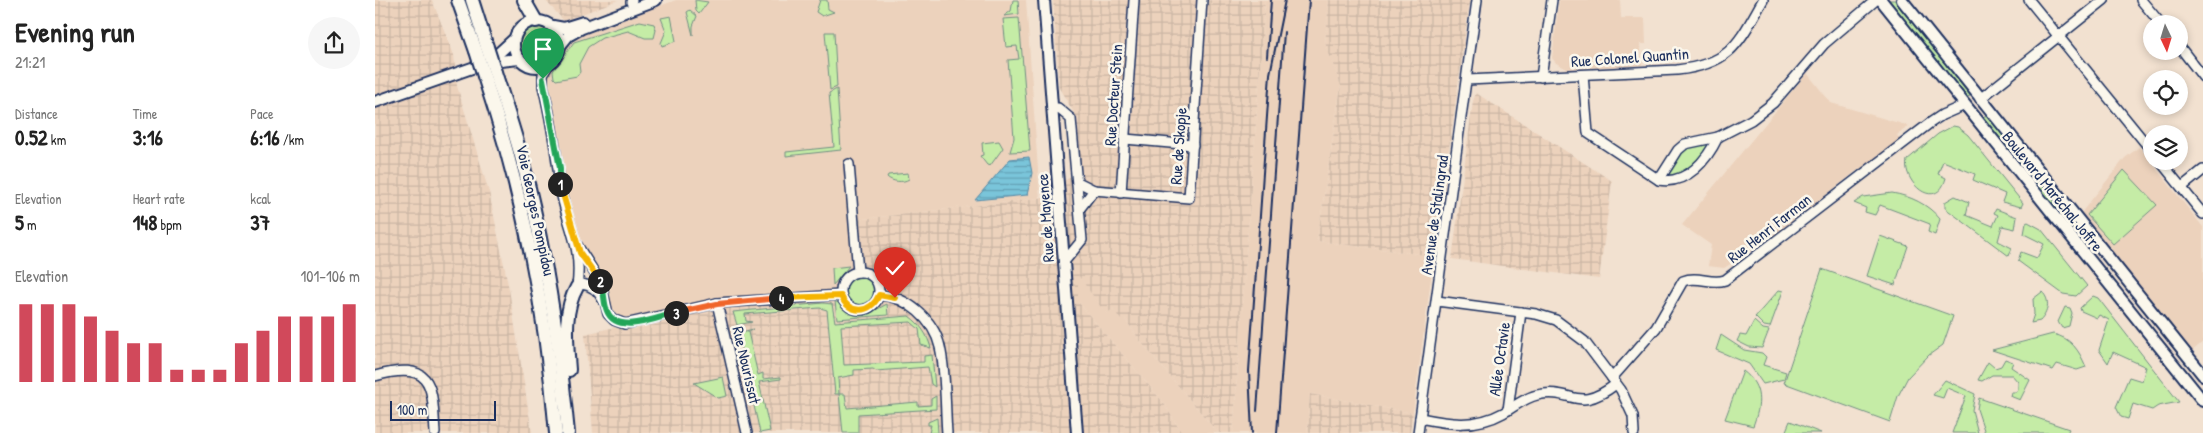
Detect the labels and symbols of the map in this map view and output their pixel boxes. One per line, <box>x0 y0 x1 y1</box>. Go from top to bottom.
north arrow <box>2143 15 2187 60</box>
pin <box>522 28 564 79</box>
street label: Rue Colonel Quantin <box>1570 42 1690 72</box>
street label: Rue Docteur Stein <box>1098 43 1128 147</box>
street label: Rue de Skopje <box>1164 106 1192 185</box>
street label: Boulevard Maréchal Joffre <box>1998 126 2109 256</box>
street label: Voie Georges Pompidou <box>511 142 561 278</box>
street label: Avenue de Stalingrad <box>1415 154 1453 276</box>
pin: 1 <box>547 172 573 196</box>
street label: Rue de Mayence <box>1031 172 1059 263</box>
street label: Rue Henri Farman <box>1722 188 1816 268</box>
pin <box>874 247 916 298</box>
pin: 2 <box>587 268 613 294</box>
pin: 4 <box>769 286 793 310</box>
pin: 3 <box>663 300 689 326</box>
street label: Allée Octavie <box>1483 320 1515 397</box>
street label: Rue Nourissat <box>727 324 767 406</box>
scale bar <box>390 398 496 421</box>

